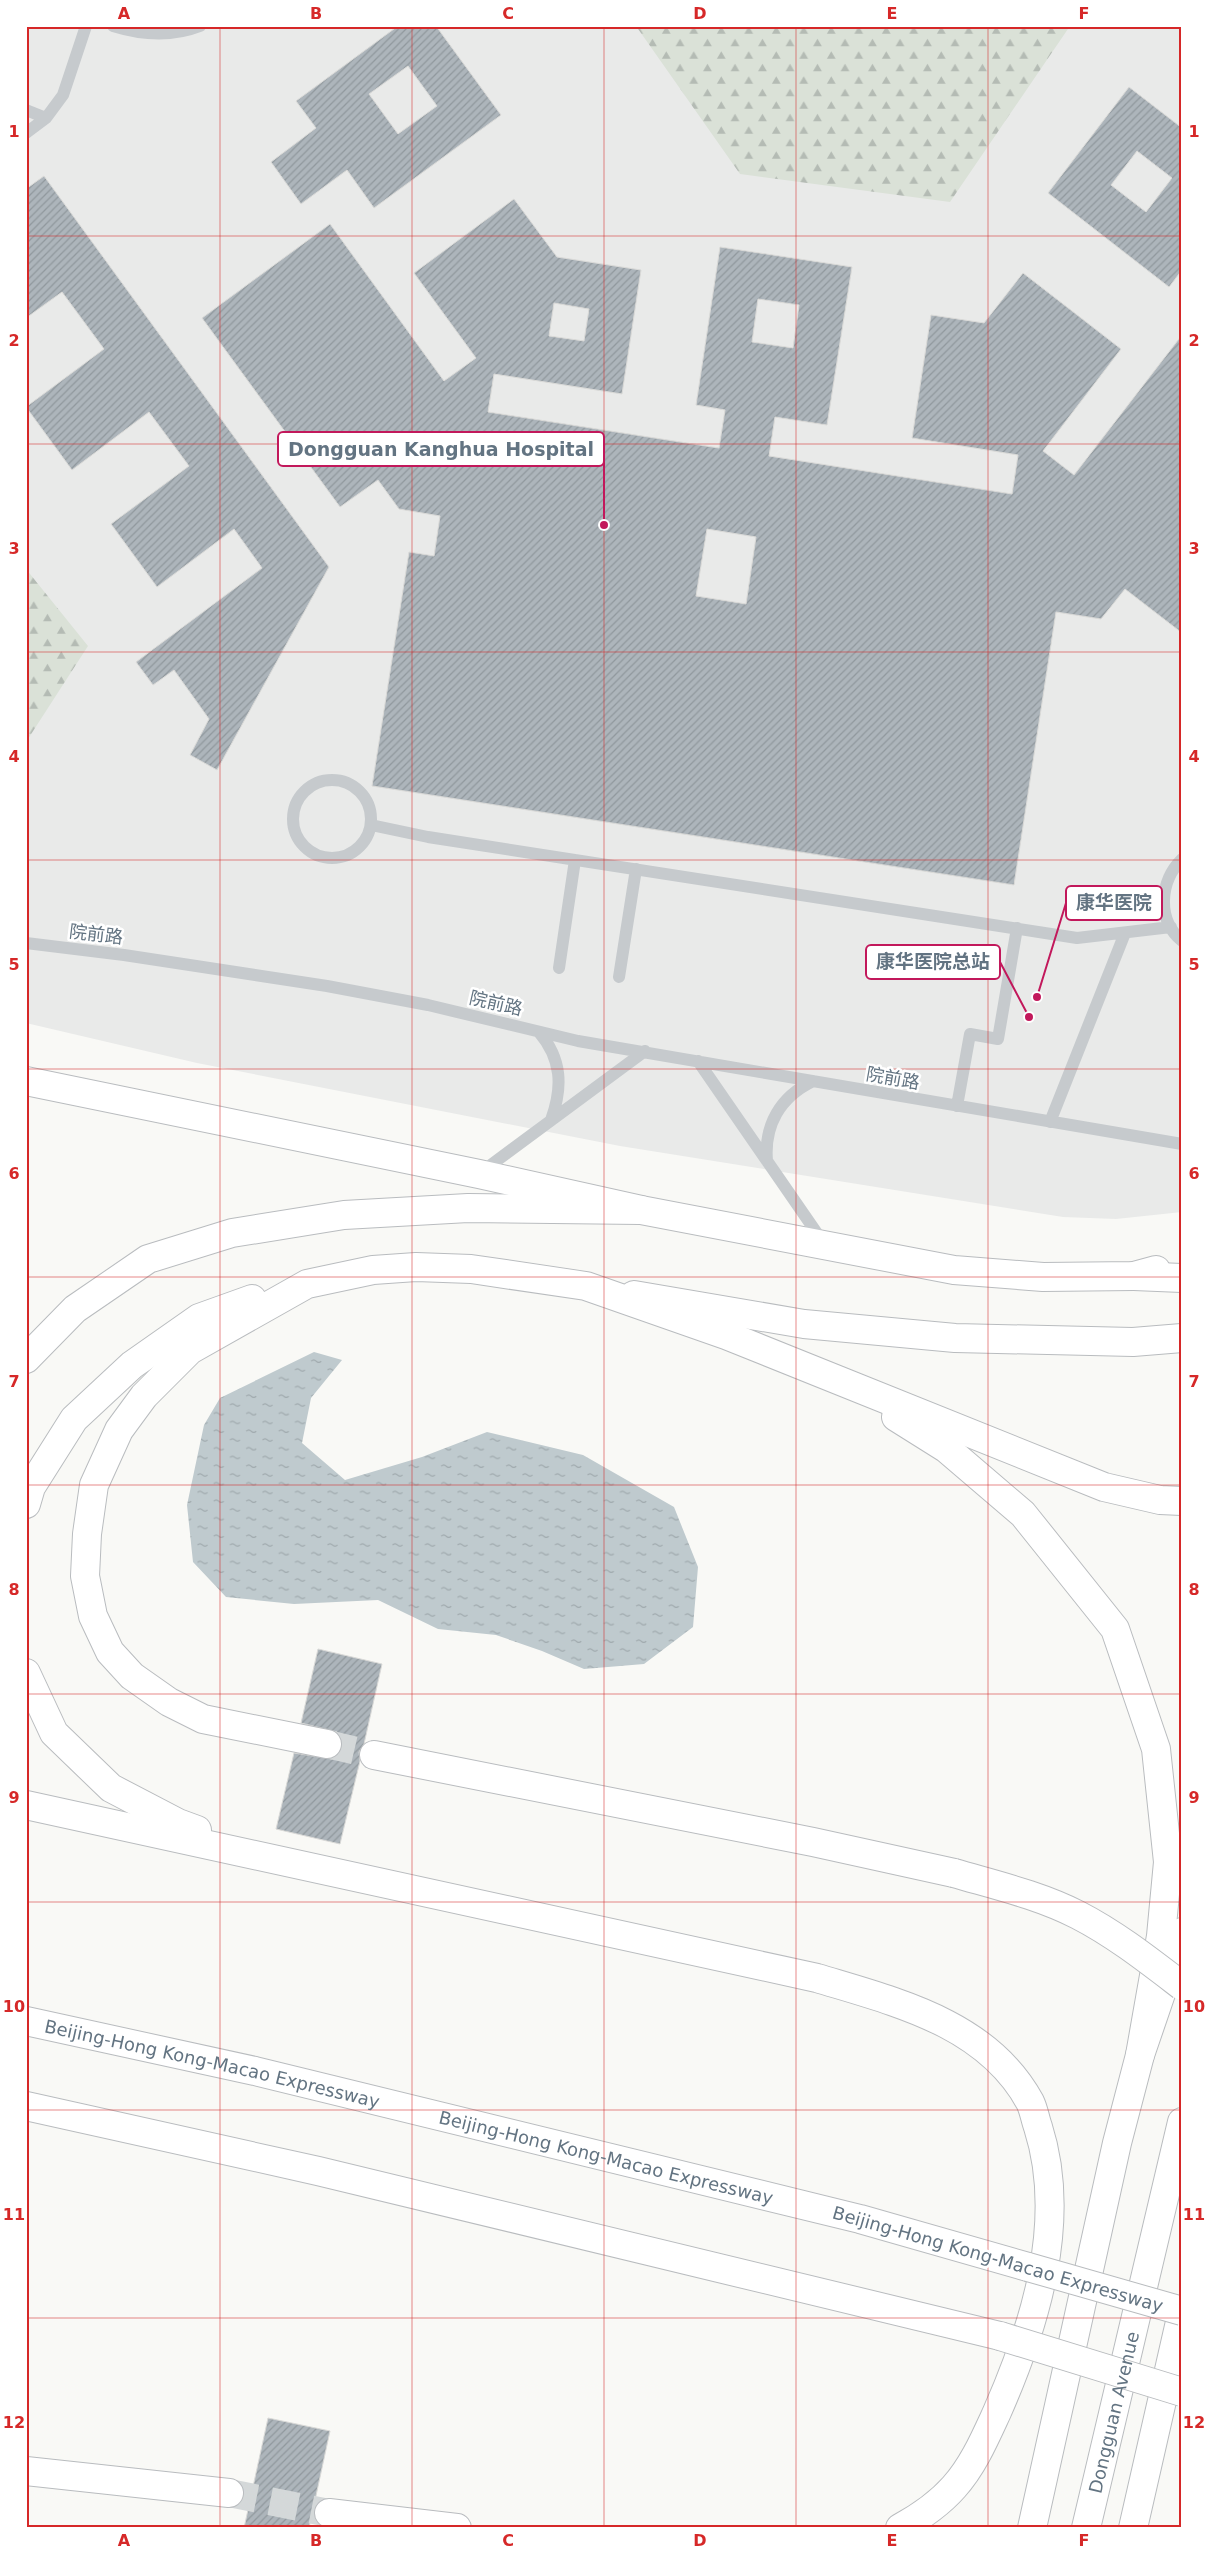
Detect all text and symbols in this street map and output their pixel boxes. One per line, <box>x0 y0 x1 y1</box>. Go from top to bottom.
text: A <box>118 4 131 23</box>
text: B <box>310 4 322 23</box>
text: C <box>502 4 514 23</box>
text: D <box>693 4 707 23</box>
text: E <box>887 4 897 23</box>
text: F <box>1079 4 1089 23</box>
text: 1 <box>8 122 20 141</box>
text: 1 <box>1188 122 1200 141</box>
text: 2 <box>8 331 20 350</box>
text: 2 <box>1188 331 1200 350</box>
callout: Dongguan Kanghua Hospital <box>278 432 604 466</box>
text: Dongguan Kanghua Hospital <box>288 438 594 460</box>
text: 3 <box>8 539 20 558</box>
text: 3 <box>1188 539 1200 558</box>
text: 4 <box>8 747 20 766</box>
text: 4 <box>1188 747 1200 766</box>
callout: 康华医院 <box>1066 886 1162 920</box>
text: 康华医院 <box>1076 891 1152 913</box>
street label: 院前路 <box>68 920 124 948</box>
callout: 康华医院总站 <box>866 945 1000 979</box>
text: 康华医院总站 <box>876 950 990 972</box>
text: 5 <box>8 955 20 974</box>
text: 5 <box>1188 955 1200 974</box>
street label: 院前路 <box>467 987 525 1019</box>
street label: 院前路 <box>865 1063 921 1093</box>
text: 6 <box>8 1164 20 1183</box>
text: 6 <box>1188 1164 1200 1183</box>
text: 7 <box>8 1372 20 1391</box>
text: 7 <box>1188 1372 1200 1391</box>
text: 8 <box>8 1580 20 1599</box>
text: 8 <box>1188 1580 1200 1599</box>
text: 9 <box>8 1788 20 1807</box>
text: 9 <box>1188 1788 1200 1807</box>
text: 10 <box>3 1997 25 2016</box>
text: 10 <box>1183 1997 1205 2016</box>
street label: Beijing-Hong Kong-Macao Expressway <box>43 2015 382 2112</box>
street label: Beijing-Hong Kong-Macao Expressway <box>437 2106 776 2208</box>
street label: Beijing-Hong Kong-Macao Expressway <box>830 2202 1166 2316</box>
text: 11 <box>3 2205 25 2224</box>
text: 11 <box>1183 2205 1205 2224</box>
street label: Dongguan Avenue <box>1084 2329 1143 2495</box>
text: 12 <box>3 2413 25 2432</box>
text: 12 <box>1183 2413 1205 2432</box>
text: A <box>118 2531 131 2550</box>
text: B <box>310 2531 322 2550</box>
text: C <box>502 2531 514 2550</box>
text: D <box>693 2531 707 2550</box>
text: E <box>887 2531 897 2550</box>
text: F <box>1079 2531 1089 2550</box>

